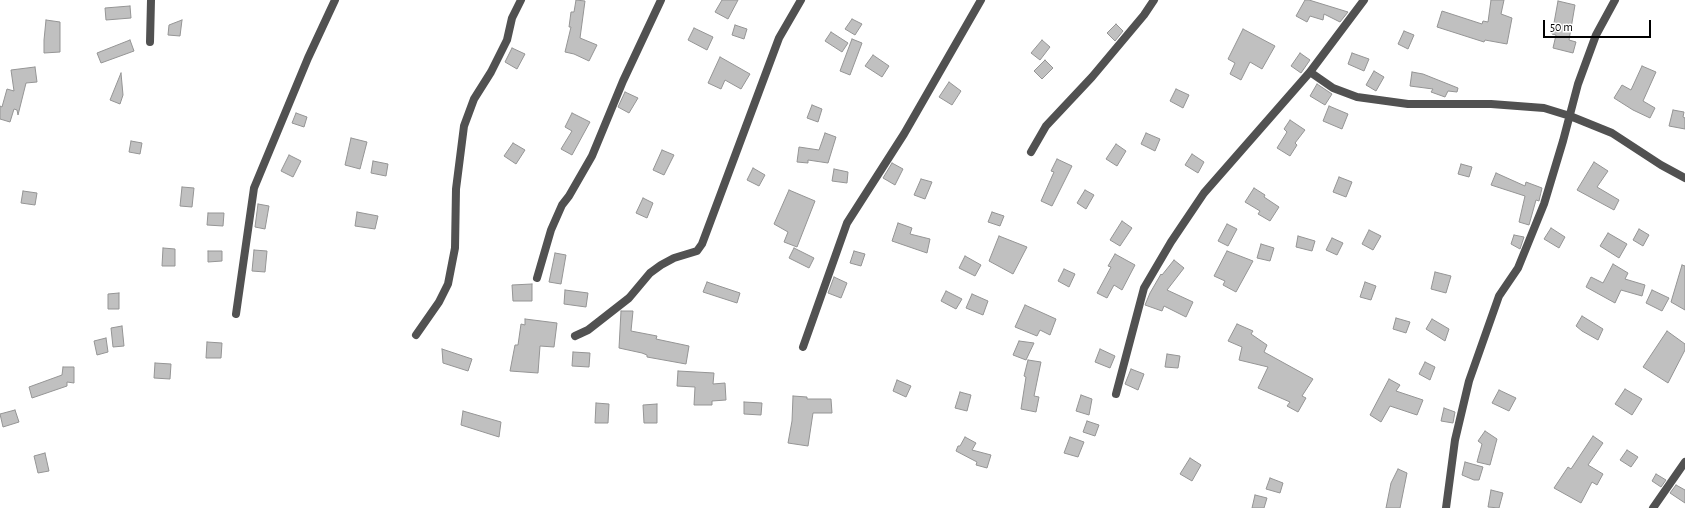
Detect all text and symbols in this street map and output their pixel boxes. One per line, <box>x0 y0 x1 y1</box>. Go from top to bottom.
scale bar <box>1545 12 1653 38</box>
text: 50 m <box>1550 21 1573 33</box>

